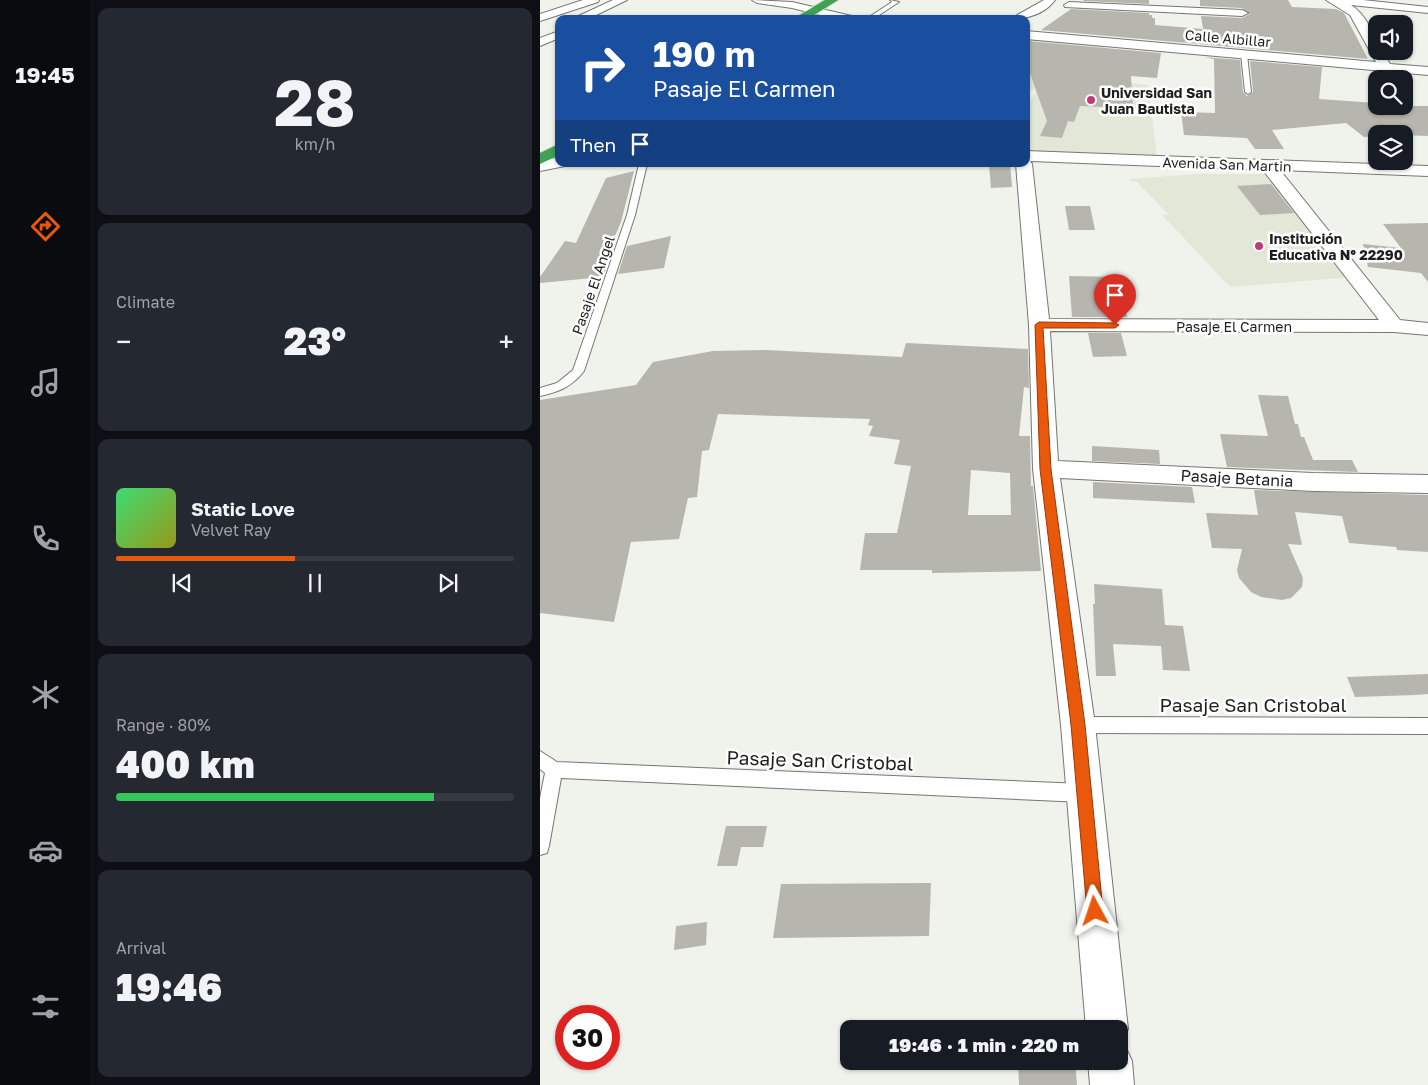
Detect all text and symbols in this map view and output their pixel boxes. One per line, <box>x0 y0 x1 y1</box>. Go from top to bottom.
map controls <box>1368 15 1413 170</box>
button: sound <box>1368 15 1413 60</box>
street label: Calle Albillar <box>1184 26 1272 50</box>
text: 190 m <box>653 33 755 75</box>
icon: right <box>570 35 635 100</box>
text: 19:45 <box>15 61 75 88</box>
text: 28 <box>274 62 356 140</box>
button: search <box>1368 70 1413 115</box>
text: Pasaje El Carmen <box>653 75 836 102</box>
place label: Universidad San Juan Bautista <box>1101 84 1212 117</box>
marker: Universidad San Juan Bautista <box>1085 94 1097 106</box>
button: layers <box>1368 125 1413 170</box>
icon: arrive <box>626 130 654 158</box>
text: Then <box>570 133 616 156</box>
text: km/h <box>295 134 335 154</box>
street label: Avenida San Martin <box>1162 153 1292 175</box>
icon: directions <box>28 209 63 244</box>
place label: Institución Educativa Nº 22290 <box>1269 230 1403 263</box>
street label: Pasaje El Angel <box>568 233 618 337</box>
marker: Institución Educativa Nº 22290 <box>1253 240 1265 252</box>
pin <box>1094 274 1136 325</box>
icon: arrive <box>1101 281 1129 309</box>
text: Climate <box>116 292 175 312</box>
text: 23° <box>284 318 346 363</box>
street label: Pasaje El Carmen <box>1176 318 1292 335</box>
text: − <box>116 325 131 358</box>
text: + <box>499 325 514 358</box>
icon: music <box>28 365 63 400</box>
street label: Pasaje Betania <box>1180 465 1294 491</box>
text: Static Love <box>191 497 295 520</box>
text: Velvet Ray <box>191 520 272 540</box>
icon: phone <box>28 521 63 556</box>
icon: previous <box>168 569 196 597</box>
icon: pause <box>301 569 329 597</box>
icon: next <box>434 569 462 597</box>
icon: climate <box>28 677 63 712</box>
street label: Pasaje San Cristobal <box>1160 693 1346 716</box>
text: Range · 80% <box>116 715 211 735</box>
text: 400 km <box>116 741 255 786</box>
street label: Pasaje San Cristobal <box>726 745 914 775</box>
icon: car <box>28 833 63 868</box>
position arrow <box>1068 884 1120 936</box>
text: Arrival <box>116 938 166 958</box>
text: 19:46 <box>116 964 222 1009</box>
icon: filters <box>28 989 63 1024</box>
speed limit sign: 30 <box>555 1005 620 1070</box>
text: 19:46 · 1 min · 220 m <box>889 1033 1079 1056</box>

